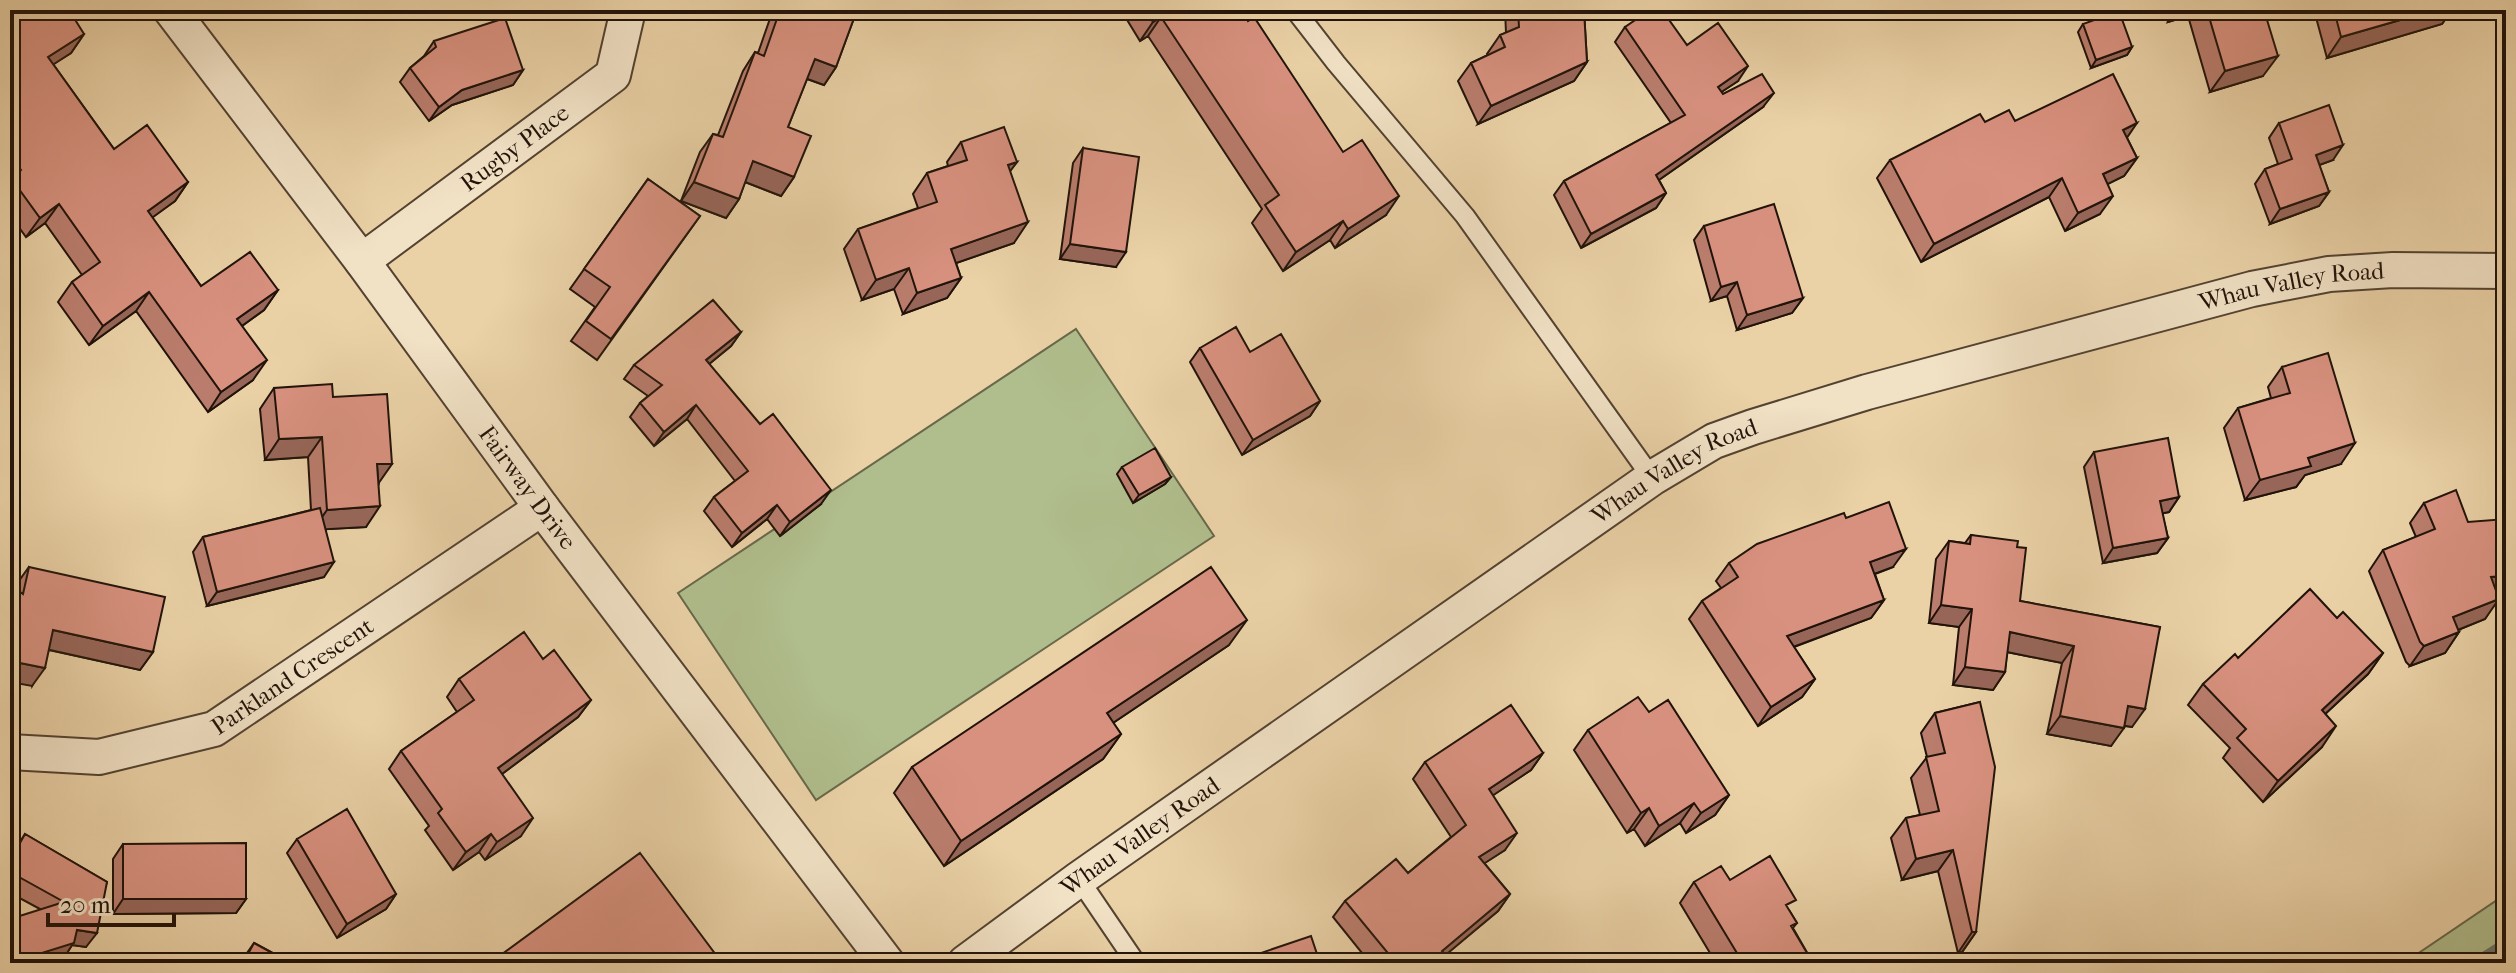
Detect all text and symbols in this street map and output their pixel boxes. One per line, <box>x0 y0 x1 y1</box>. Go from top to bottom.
street label: Rugby Place <box>455 98 575 197</box>
street label: Whau Valley Road <box>2195 257 2386 317</box>
street label: Whau Valley Road <box>1585 412 1762 531</box>
street label: Fairway Drive <box>473 420 582 555</box>
street label: Parkland Crescent <box>206 611 379 741</box>
street label: Whau Valley Road <box>1054 770 1226 903</box>
scale bar <box>48 877 174 927</box>
text: 20 m <box>60 891 111 919</box>

